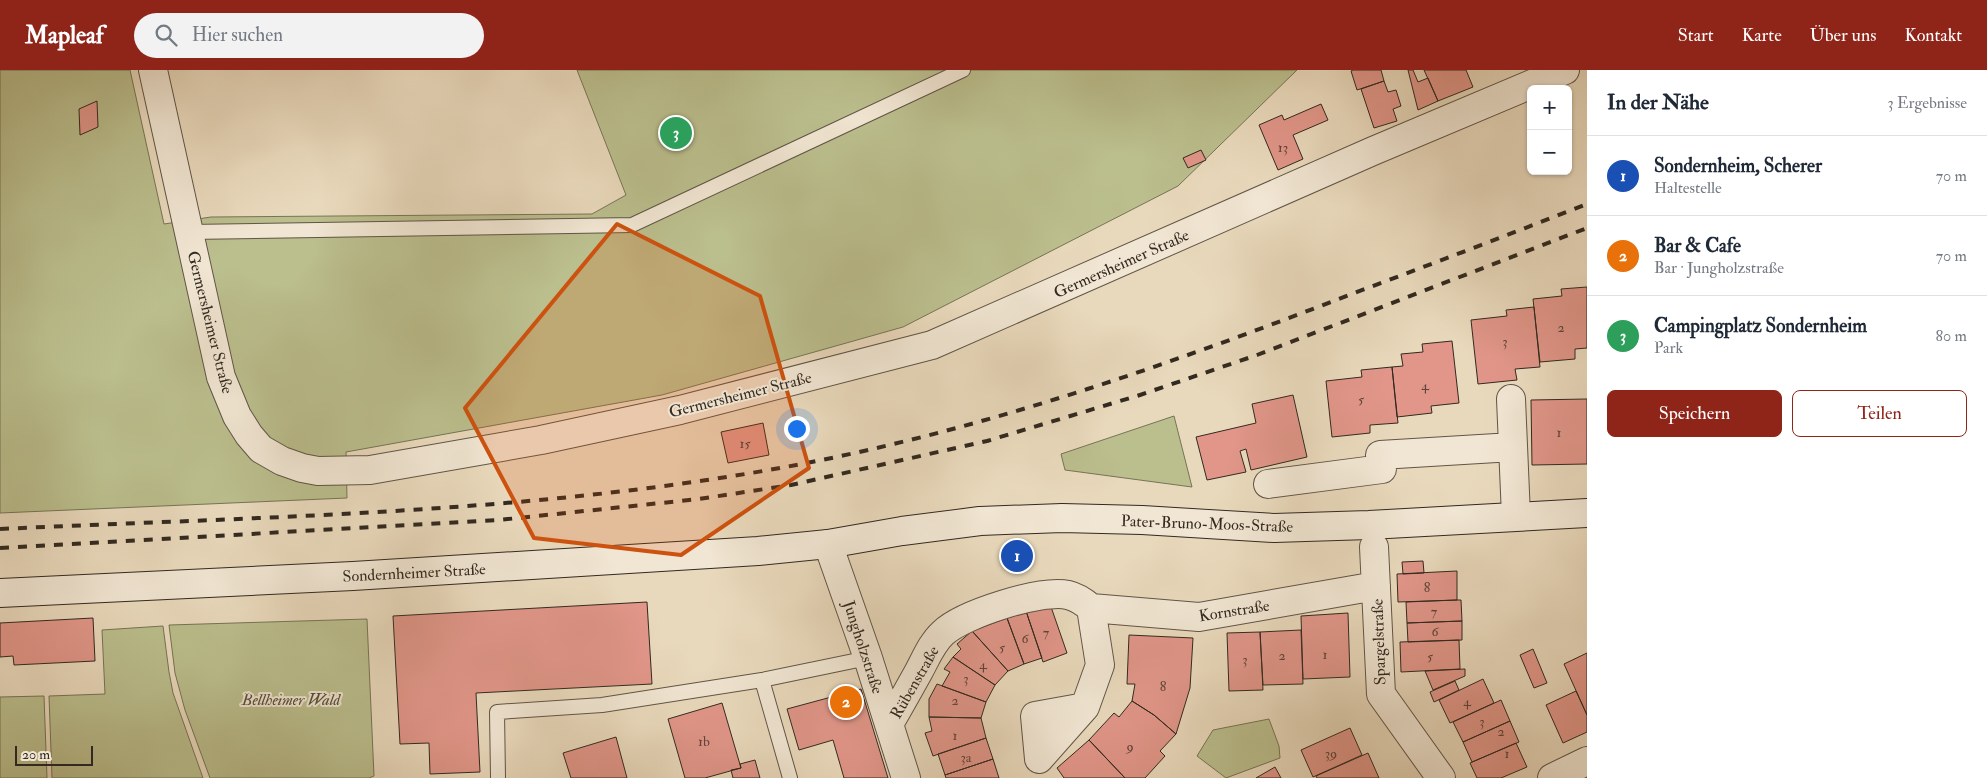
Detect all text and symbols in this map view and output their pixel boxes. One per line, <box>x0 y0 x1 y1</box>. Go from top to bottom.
search box <box>134 13 484 58</box>
text: Mapleaf <box>25 20 104 51</box>
icon: search <box>152 21 180 49</box>
text: Hier suchen <box>192 23 283 47</box>
text: Start <box>1678 24 1714 47</box>
text: Karte <box>1742 24 1782 47</box>
text: Über uns <box>1810 24 1876 47</box>
text: Kontakt <box>1904 24 1962 47</box>
map controls <box>1527 85 1572 175</box>
button: + <box>1527 85 1572 130</box>
text: In der Nähe <box>1607 89 1709 116</box>
text: 3 Ergebnisse <box>1887 93 1967 113</box>
pin: 3 <box>660 114 692 152</box>
button: − <box>1527 130 1572 175</box>
house number: 13 <box>1278 139 1288 156</box>
text: Sondernheim, Scherer <box>1654 154 1822 178</box>
text: 1 <box>1620 166 1626 186</box>
text: 70 m <box>1936 166 1967 186</box>
text: Haltestelle <box>1654 178 1722 198</box>
street label: Germersheimer Straße <box>1051 225 1193 303</box>
text: Bar & Cafe <box>1654 234 1741 258</box>
text: 2 <box>1619 246 1627 266</box>
text: 70 m <box>1936 246 1967 266</box>
street label: Germersheimer Straße <box>183 249 237 396</box>
text: Bar · Jungholzstraße <box>1654 258 1784 278</box>
text: Campingplatz Sondernheim <box>1654 314 1867 338</box>
house number: 2 <box>1557 319 1565 336</box>
text: 3 <box>1620 326 1626 346</box>
text: 80 m <box>1936 326 1967 346</box>
house number: 3 <box>1502 333 1508 350</box>
text: Park <box>1654 338 1683 358</box>
street label: Germersheimer Straße <box>667 368 814 422</box>
house number: 4 <box>1421 377 1430 394</box>
button: Speichern <box>1607 390 1782 437</box>
button: Teilen <box>1792 390 1967 437</box>
house number: 5 <box>1358 391 1365 408</box>
your location <box>784 416 810 442</box>
house number: 1 <box>1557 424 1562 441</box>
house number: 15 <box>739 435 751 452</box>
street label: Pater-Bruno-Moos-Straße <box>1121 511 1294 537</box>
pin: 1 <box>1001 537 1033 575</box>
street label: Sondernheimer Straße <box>342 559 486 587</box>
house number: 8 <box>1424 579 1431 596</box>
street label: Kornstraße <box>1197 595 1271 626</box>
street label: Jungholzstraße <box>837 597 888 697</box>
street label: Spargelstraße <box>1367 598 1392 686</box>
house number: 7 <box>1431 603 1438 620</box>
house number: 6 <box>1431 623 1439 640</box>
house number: 7 <box>1043 624 1050 641</box>
house number: 6 <box>1021 630 1029 647</box>
house number: 5 <box>999 639 1006 656</box>
street label: Rübenstraße <box>886 642 944 723</box>
house number: 1 <box>1323 646 1328 663</box>
house number: 2 <box>1278 647 1286 664</box>
house number: 5 <box>1427 648 1434 665</box>
house number: 3 <box>1242 651 1248 668</box>
house number: 4 <box>979 656 988 673</box>
house number: 3 <box>963 670 969 687</box>
house number: 8 <box>1160 678 1167 695</box>
pin: 2 <box>830 683 862 721</box>
park label: Bellheimer Wald <box>241 690 341 710</box>
house number: 2 <box>951 692 959 709</box>
house number: 4 <box>1463 693 1472 710</box>
house number: 3 <box>1479 713 1485 730</box>
house number: 2 <box>1497 723 1505 740</box>
house number: 1 <box>953 727 958 744</box>
house number: 1b <box>698 733 710 750</box>
house number: 9 <box>1125 738 1134 755</box>
scale bar <box>15 743 92 766</box>
house number: 39 <box>1325 745 1337 762</box>
house number: 1 <box>1505 745 1510 762</box>
text: 20 m <box>22 746 50 763</box>
house number: 3a <box>960 749 972 766</box>

